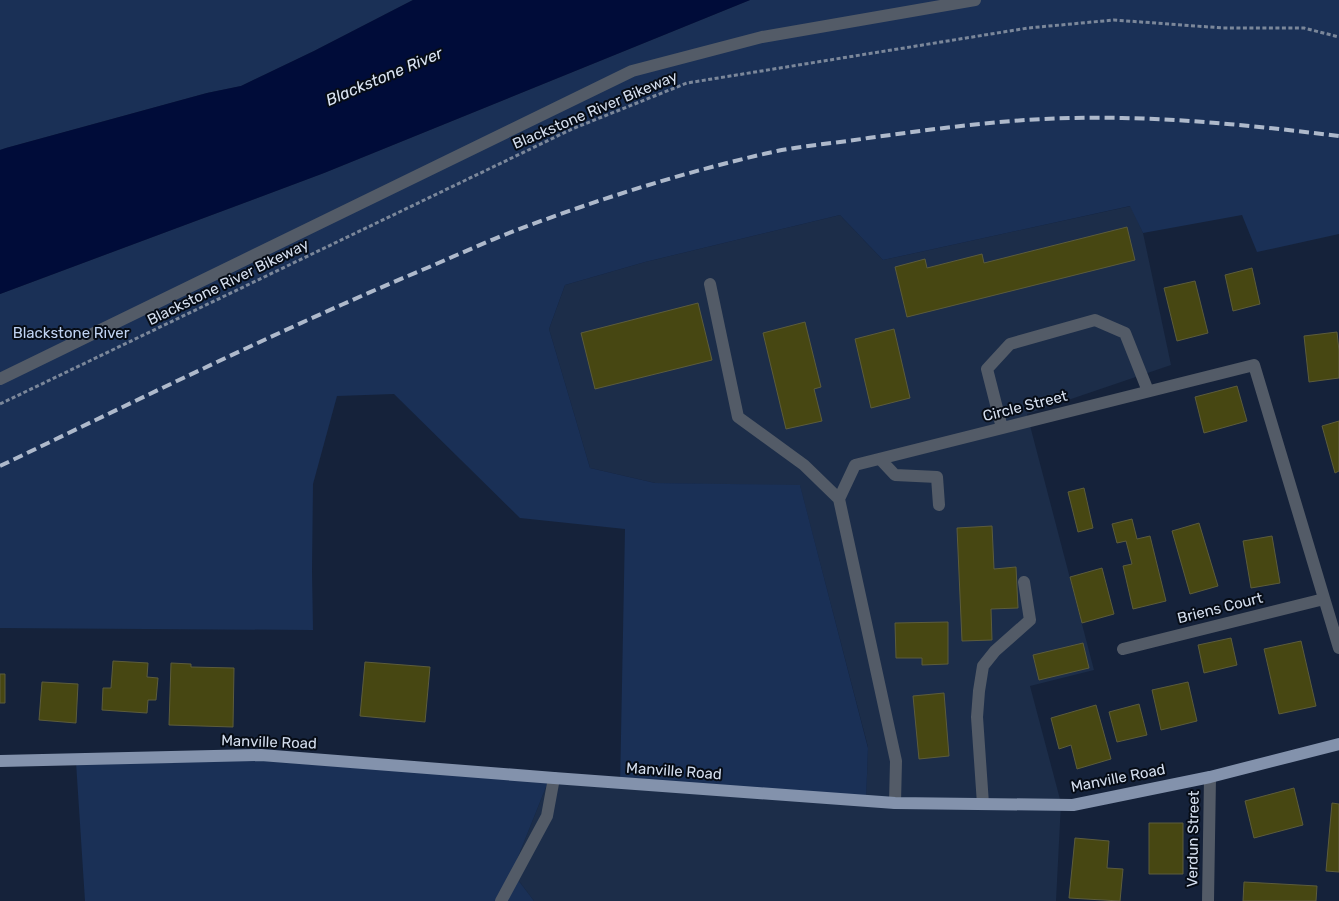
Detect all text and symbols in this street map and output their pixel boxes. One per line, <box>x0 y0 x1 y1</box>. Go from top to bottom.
water label: Blackstone River <box>323 43 446 110</box>
street label: Blackstone River Bikeway <box>510 67 680 153</box>
street label: Blackstone River Bikeway <box>144 235 312 329</box>
park label: Blackstone River <box>13 324 130 342</box>
street label: Circle Street <box>981 387 1069 425</box>
street label: Briens Court <box>1175 589 1265 627</box>
street label: Manville Road <box>221 731 317 753</box>
street label: Manville Road <box>626 759 722 783</box>
street label: Manville Road <box>1069 760 1167 796</box>
street label: Verdun Street <box>1183 790 1203 888</box>

